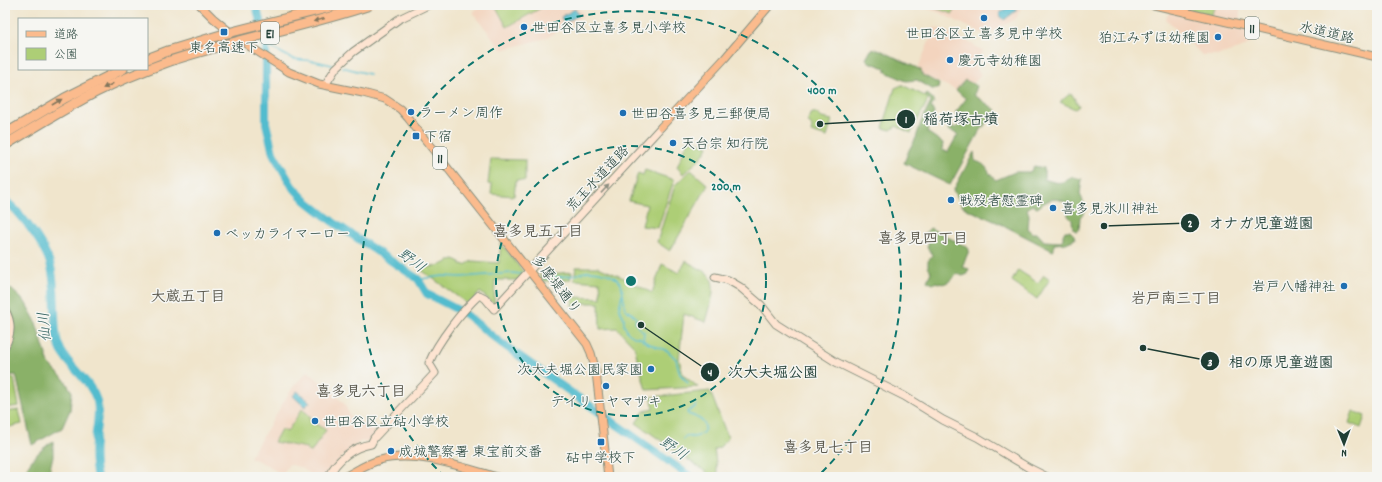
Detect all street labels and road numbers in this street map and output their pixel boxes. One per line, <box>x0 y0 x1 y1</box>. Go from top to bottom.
road number: 11 <box>1245 17 1259 39</box>
street label: 水道道路 <box>1297 18 1356 50</box>
road number: E1 <box>261 22 279 44</box>
street label: 荒玉水道道路 <box>563 142 634 217</box>
road number: 11 <box>433 147 447 169</box>
street label: 多摩堤通り <box>526 251 585 319</box>

